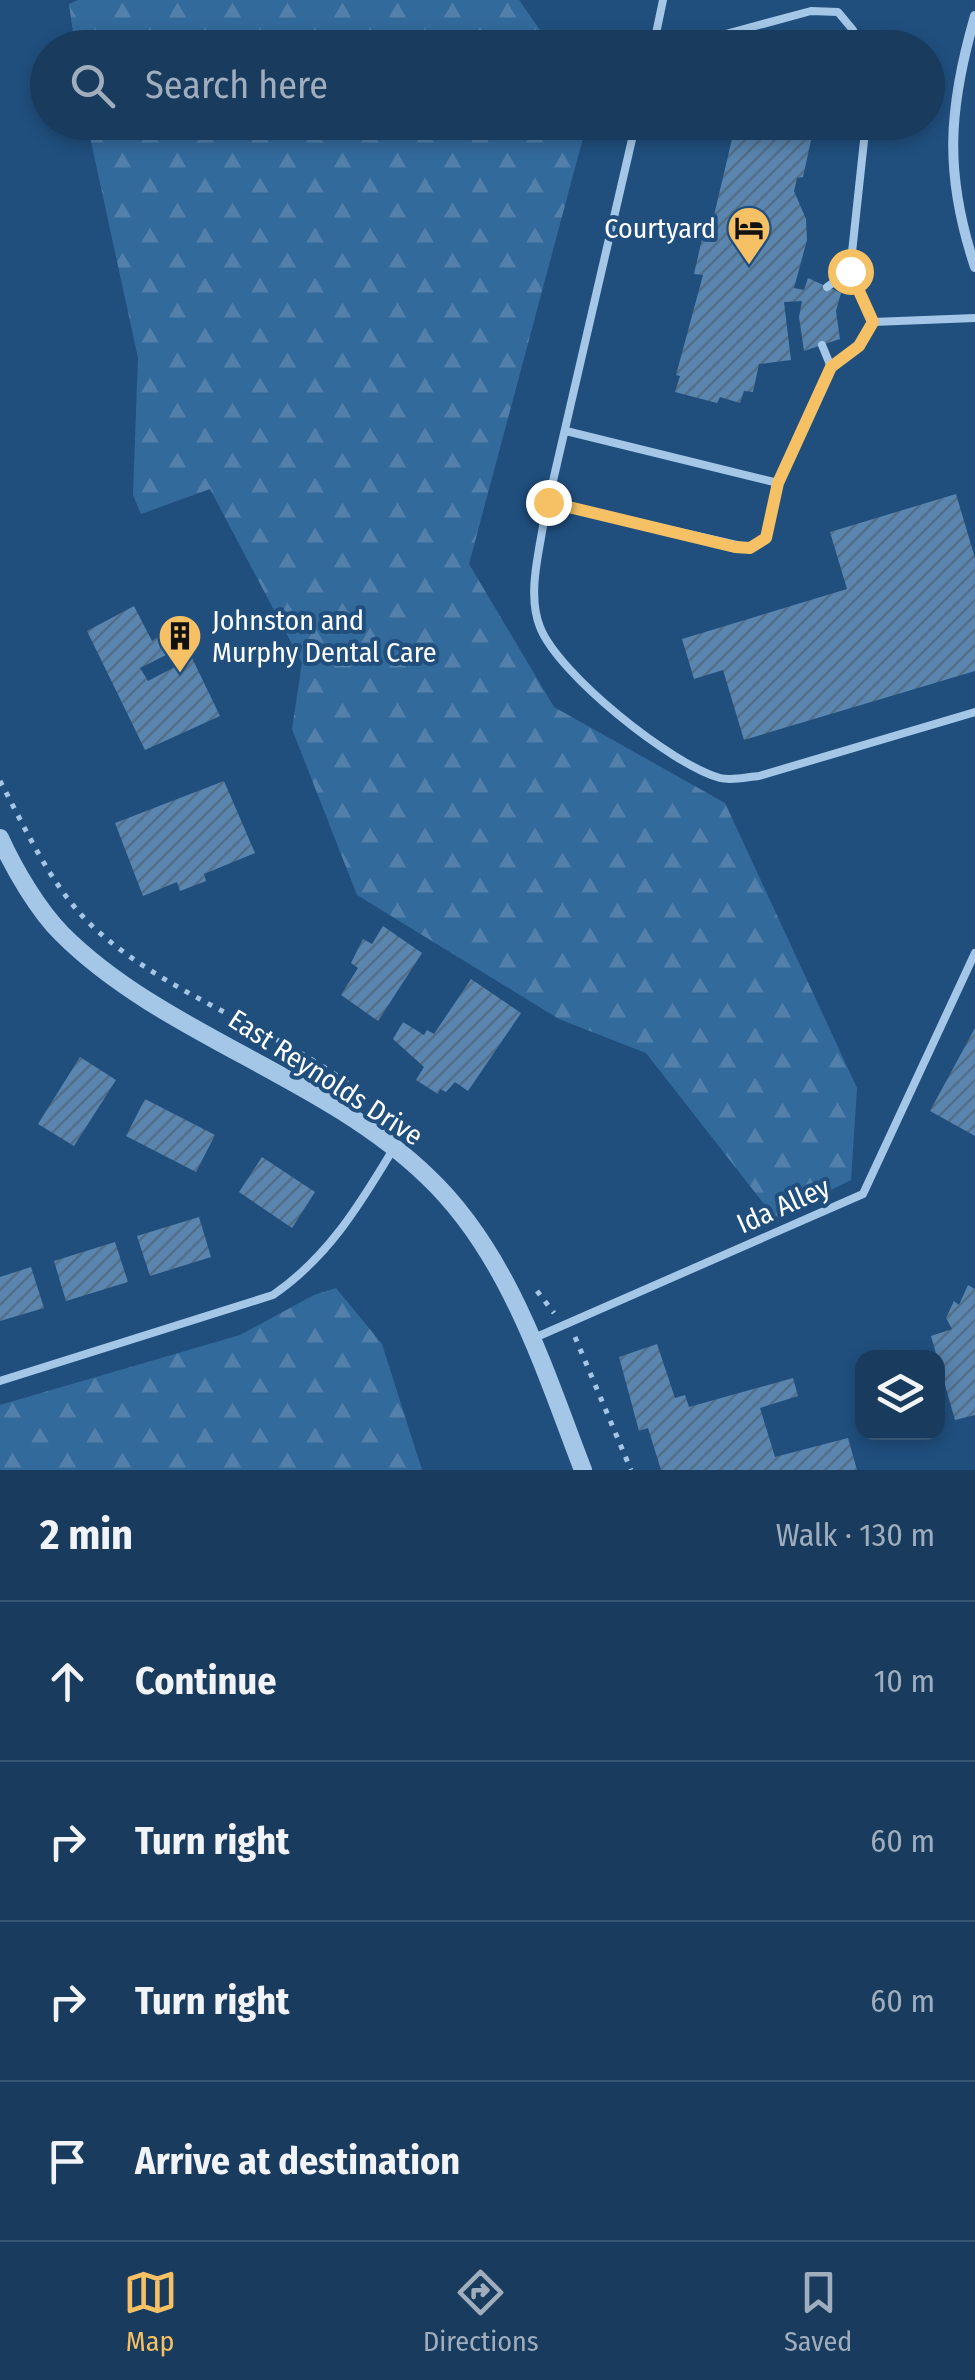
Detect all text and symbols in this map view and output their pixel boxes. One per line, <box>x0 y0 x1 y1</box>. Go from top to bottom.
search box <box>30 30 945 140</box>
icon: search <box>65 58 120 113</box>
text: Search here <box>145 62 328 108</box>
hotel icon: Courtyard <box>726 205 772 266</box>
place label: Courtyard <box>604 212 716 245</box>
route start <box>828 249 874 295</box>
route end <box>526 480 572 526</box>
place label: Johnston and Murphy Dental Care <box>212 604 437 669</box>
building icon: Johnston and Murphy Dental Care <box>157 613 203 674</box>
street label: East Reynolds Drive <box>223 1002 429 1152</box>
street label: Ida Alley <box>732 1170 835 1241</box>
map controls <box>855 1350 945 1440</box>
button: layers <box>855 1350 945 1440</box>
text: 2 min <box>40 1510 133 1560</box>
text: Walk · 130 m <box>776 1516 935 1554</box>
icon: ahead <box>40 1654 95 1709</box>
text: Continue <box>135 1658 276 1704</box>
text: 10 m <box>874 1662 935 1700</box>
icon: right <box>40 1814 95 1869</box>
text: Turn right <box>135 1818 289 1864</box>
text: 60 m <box>870 1822 935 1860</box>
icon: right <box>40 1974 95 2029</box>
text: Turn right <box>135 1978 289 2024</box>
text: 60 m <box>870 1982 935 2020</box>
icon: arrive <box>40 2134 95 2189</box>
text: Arrive at destination <box>135 2138 460 2184</box>
tab: Map <box>123 2265 178 2358</box>
tab: Directions <box>423 2265 539 2358</box>
tab: Saved <box>784 2265 852 2358</box>

